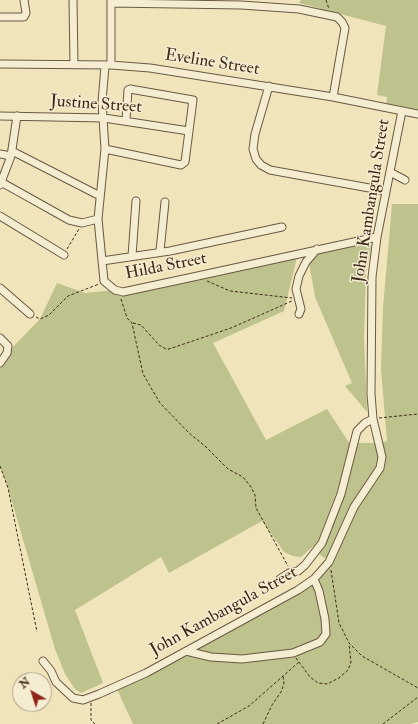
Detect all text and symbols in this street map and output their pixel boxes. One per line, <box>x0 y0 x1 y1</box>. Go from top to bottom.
street label: Eveline Street <box>163 45 261 81</box>
street label: Justine Street <box>50 92 142 118</box>
street label: John Kambangula Street <box>349 118 395 284</box>
street label: Hilda Street <box>123 249 209 285</box>
street label: John Kambangula Street <box>147 563 301 661</box>
north arrow <box>12 672 52 712</box>
text: N <box>17 675 33 691</box>

